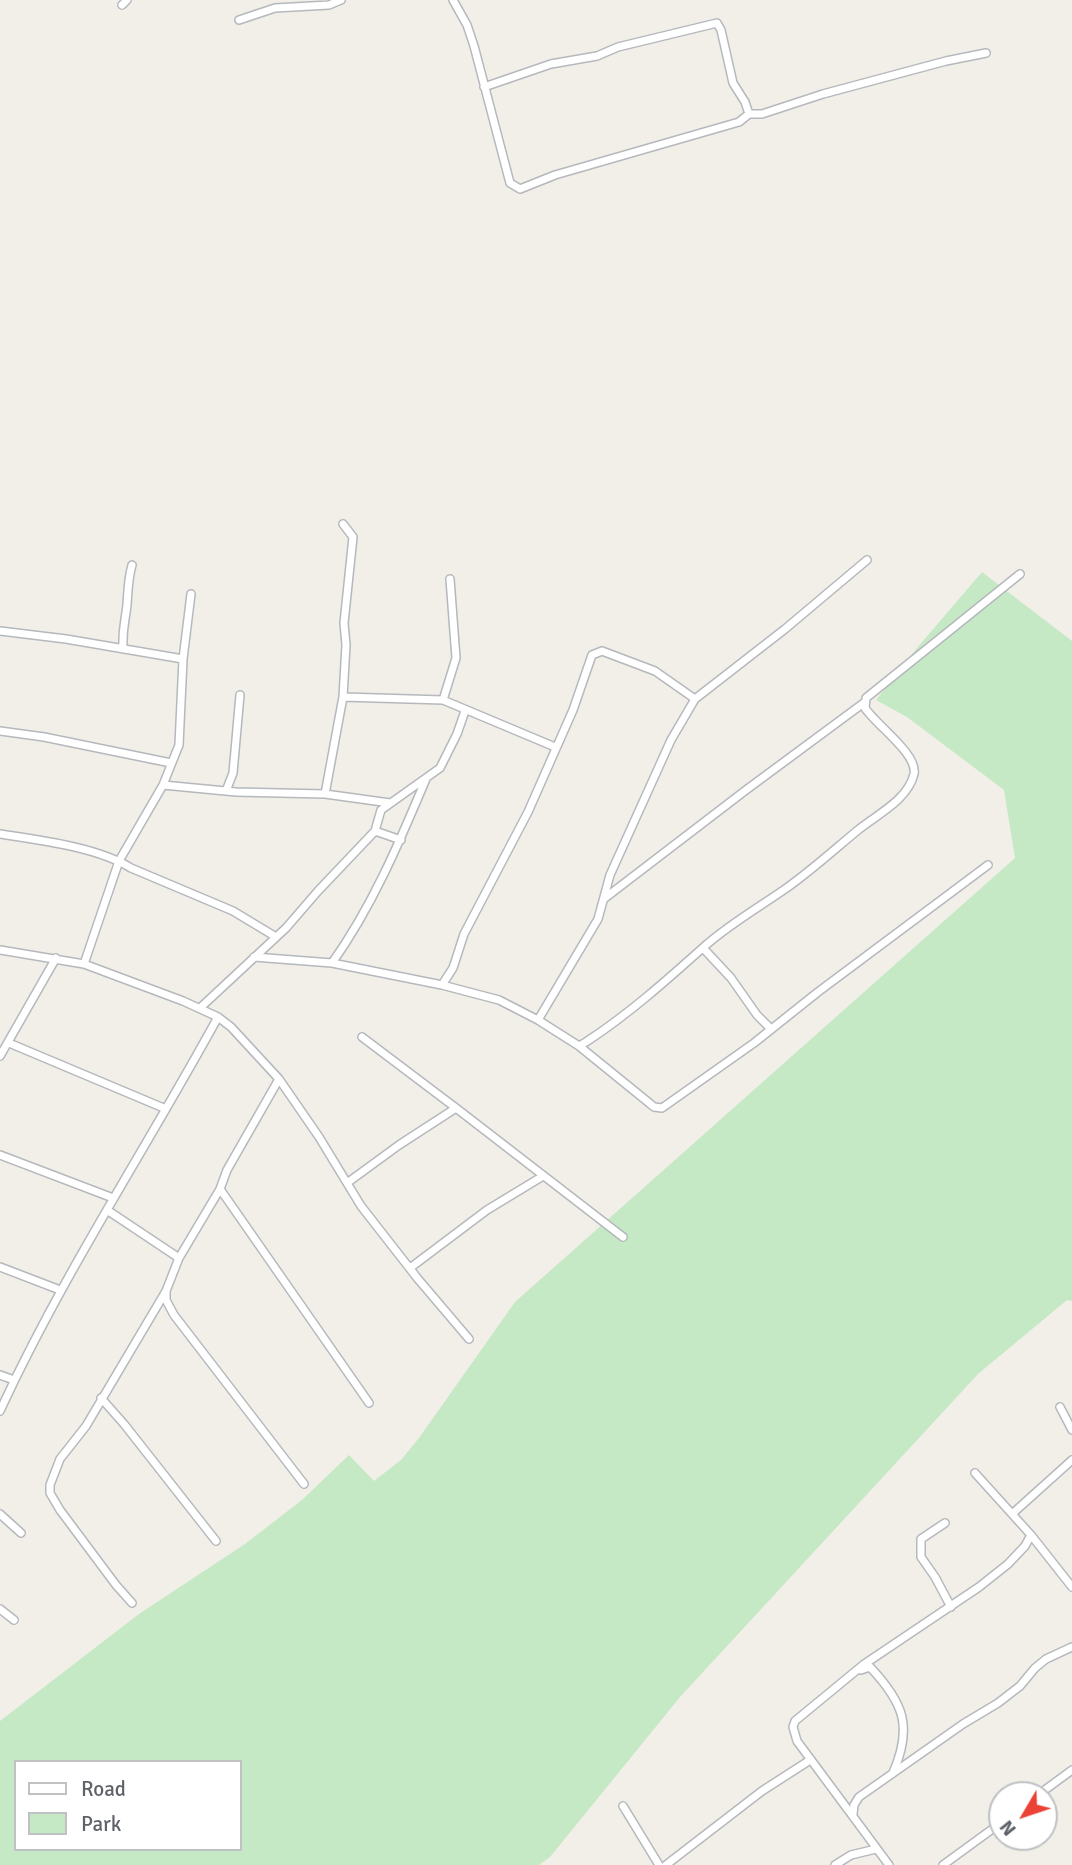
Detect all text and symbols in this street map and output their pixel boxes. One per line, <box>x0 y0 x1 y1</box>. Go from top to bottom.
legend <box>14 1760 242 1851</box>
text: Road <box>81 1776 126 1802</box>
north arrow <box>988 1781 1058 1851</box>
text: Park <box>81 1811 121 1837</box>
text: N <box>995 1815 1022 1841</box>

